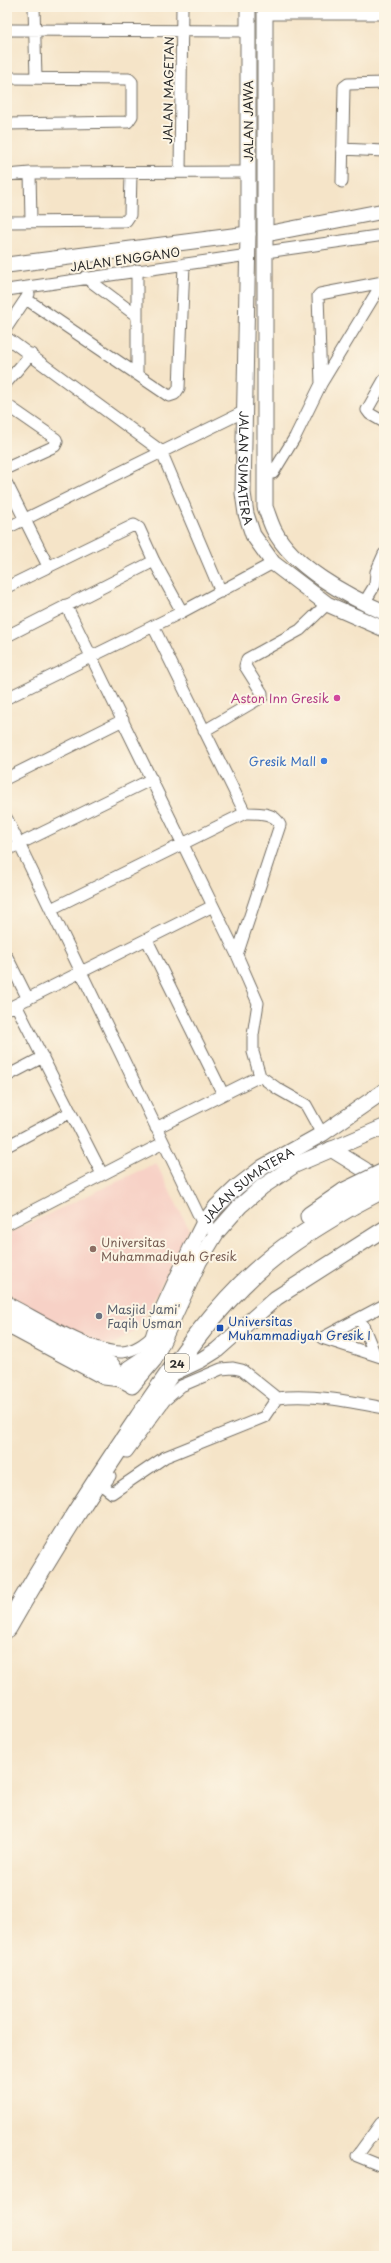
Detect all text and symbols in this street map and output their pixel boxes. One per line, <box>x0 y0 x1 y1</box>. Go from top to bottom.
street label: JALAN MAGETAN <box>158 36 178 144</box>
street label: JALAN JAWA <box>239 80 257 162</box>
street label: JALAN ENGGANO <box>69 242 181 276</box>
street label: JALAN SUMATERA <box>234 411 258 527</box>
place label: Aston Inn Gresik <box>231 689 329 707</box>
marker: Aston Inn Gresik <box>332 693 342 703</box>
place label: Gresik Mall <box>249 752 316 770</box>
marker: Gresik Mall <box>319 756 329 766</box>
street label: JALAN SUMATERA <box>198 1143 297 1227</box>
place label: Universitas Muhammadiyah Gresik <box>101 1233 237 1265</box>
marker: Universitas Muhammadiyah Gresik <box>88 1244 98 1254</box>
place label: Masjid Jami' Faqih Usman <box>107 1300 182 1332</box>
marker: Masjid Jami' Faqih Usman <box>94 1311 104 1321</box>
place label: Universitas Muhammadiyah Gresik I <box>228 1312 371 1344</box>
marker: Universitas Muhammadiyah Gresik I <box>215 1323 225 1333</box>
road number: 24 <box>165 1354 189 1372</box>

